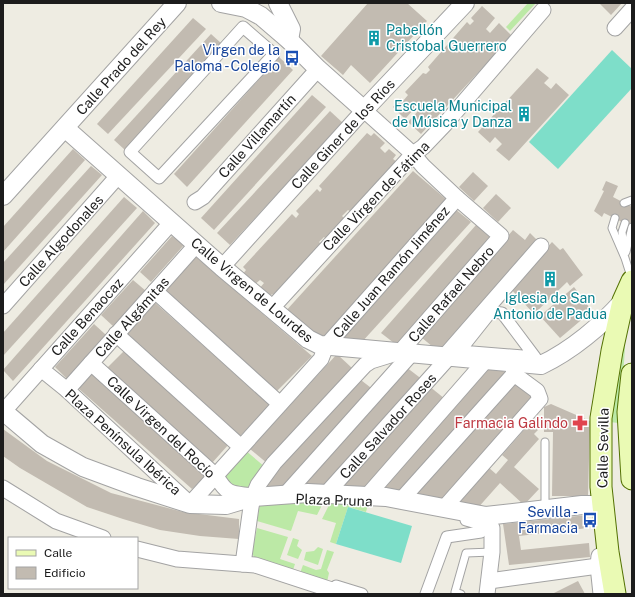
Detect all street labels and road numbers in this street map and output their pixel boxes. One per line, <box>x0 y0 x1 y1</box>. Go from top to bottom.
street label: Calle Prado del Rey <box>73 13 170 118</box>
street label: Calle Giner de los Ríos <box>288 76 398 192</box>
street label: Calle Villamartín <box>215 91 299 181</box>
street label: Calle Virgen de Fátima <box>320 138 432 254</box>
street label: Calle Algodonales <box>16 192 106 290</box>
street label: Calle Juan Ramón Jiménez <box>329 203 453 341</box>
street label: Calle Virgen de Lourdes <box>188 234 316 346</box>
street label: Calle Rafael Nebro <box>405 243 497 345</box>
street label: Calle Algámitas <box>92 273 172 361</box>
street label: Calle Benaocaz <box>48 274 126 359</box>
street label: Calle Salvador Roses <box>336 370 440 482</box>
street label: Calle Virgen del Rocío <box>104 373 218 481</box>
street label: Plaza Península Ibérica <box>62 386 184 498</box>
street label: Calle Sevilla <box>594 408 612 488</box>
street label: Plaza Pruna <box>295 491 373 509</box>

